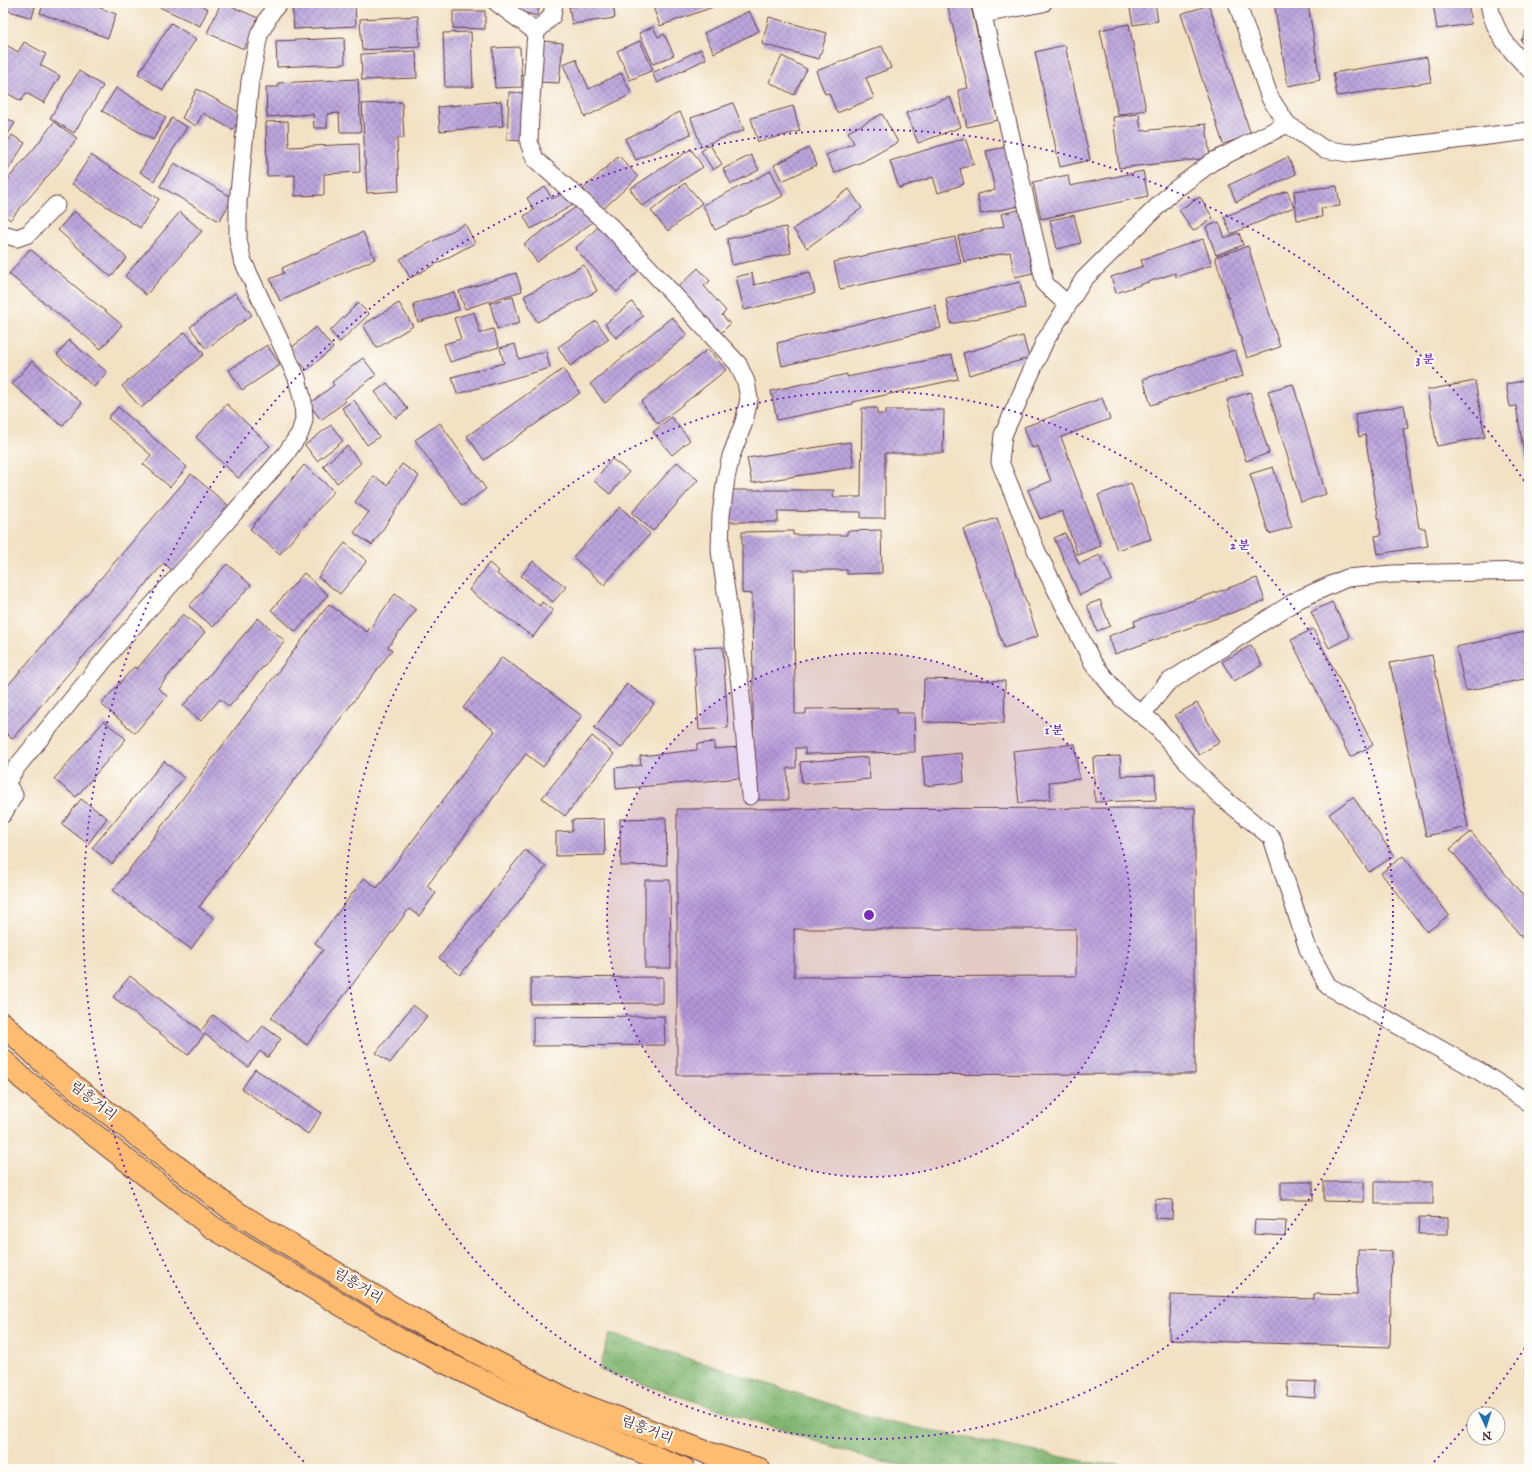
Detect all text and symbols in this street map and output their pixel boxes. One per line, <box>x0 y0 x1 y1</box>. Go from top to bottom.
text: 3 분 <box>1416 352 1435 367</box>
text: 2 분 <box>1230 538 1250 553</box>
text: 1 분 <box>1045 723 1064 738</box>
centre of rings <box>862 908 876 922</box>
street label: 림흥거리 <box>66 1077 120 1125</box>
street label: 림흥거리 <box>330 1264 386 1308</box>
north arrow <box>1466 1406 1506 1446</box>
street label: 림흥거리 <box>619 1412 675 1448</box>
text: N <box>1481 1428 1493 1442</box>

